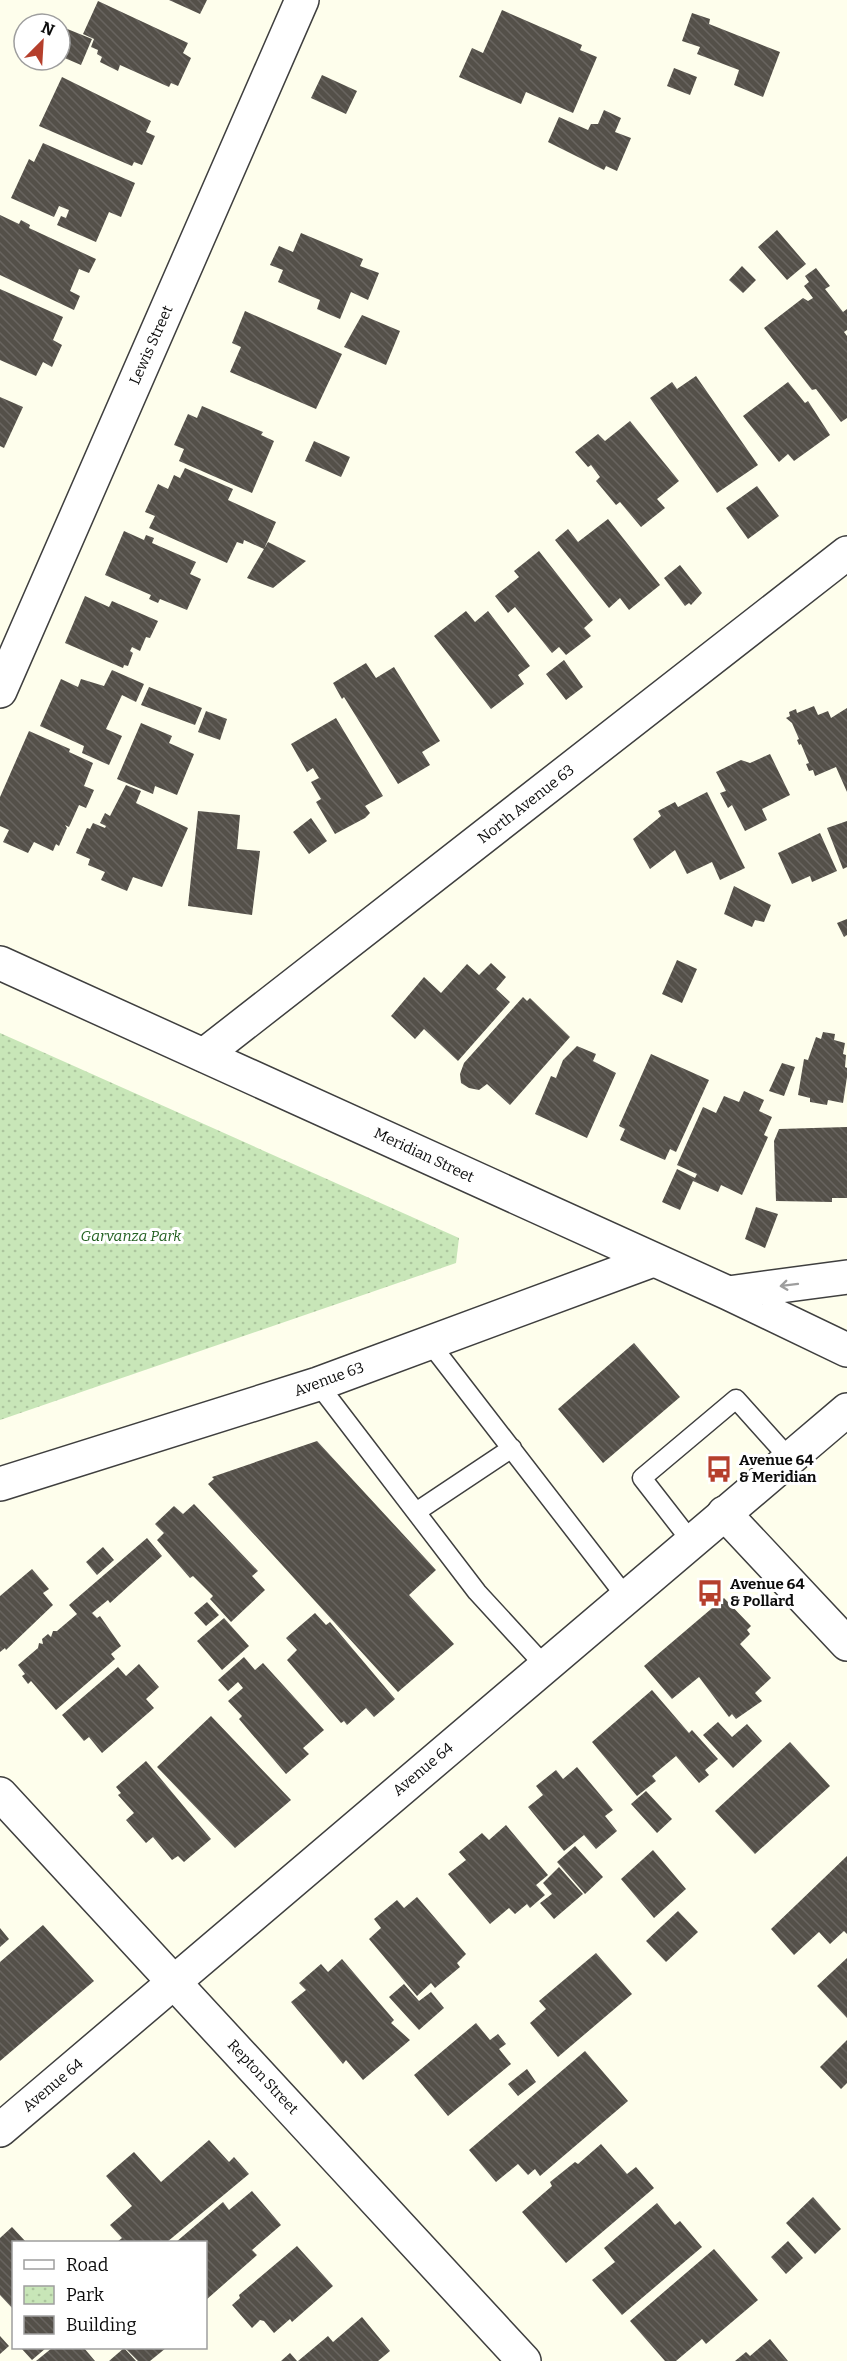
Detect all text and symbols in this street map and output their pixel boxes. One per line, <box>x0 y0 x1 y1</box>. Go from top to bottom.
north arrow <box>12 12 72 72</box>
text: N <box>38 18 57 40</box>
street label: Lewis Street <box>126 302 177 387</box>
street label: North Avenue 63 <box>474 761 578 847</box>
street label: Meridian Street <box>371 1124 477 1186</box>
park label: Garvanza Park <box>80 1227 182 1245</box>
one-way arrow <box>780 1280 799 1291</box>
street label: Avenue 63 <box>292 1358 366 1400</box>
place label: Avenue 64 & Meridian <box>739 1451 817 1486</box>
bus stop icon: Avenue 64 & Meridian <box>704 1454 734 1484</box>
place label: Avenue 64 & Pollard <box>730 1575 805 1610</box>
bus stop icon: Avenue 64 & Pollard <box>695 1578 725 1608</box>
street label: Avenue 64 <box>389 1738 457 1799</box>
street label: Repton Street <box>224 2036 302 2118</box>
street label: Avenue 64 <box>19 2054 87 2115</box>
legend <box>12 2241 207 2349</box>
text: Road <box>66 2254 109 2276</box>
text: Park <box>66 2284 105 2306</box>
text: Building <box>66 2314 137 2336</box>

